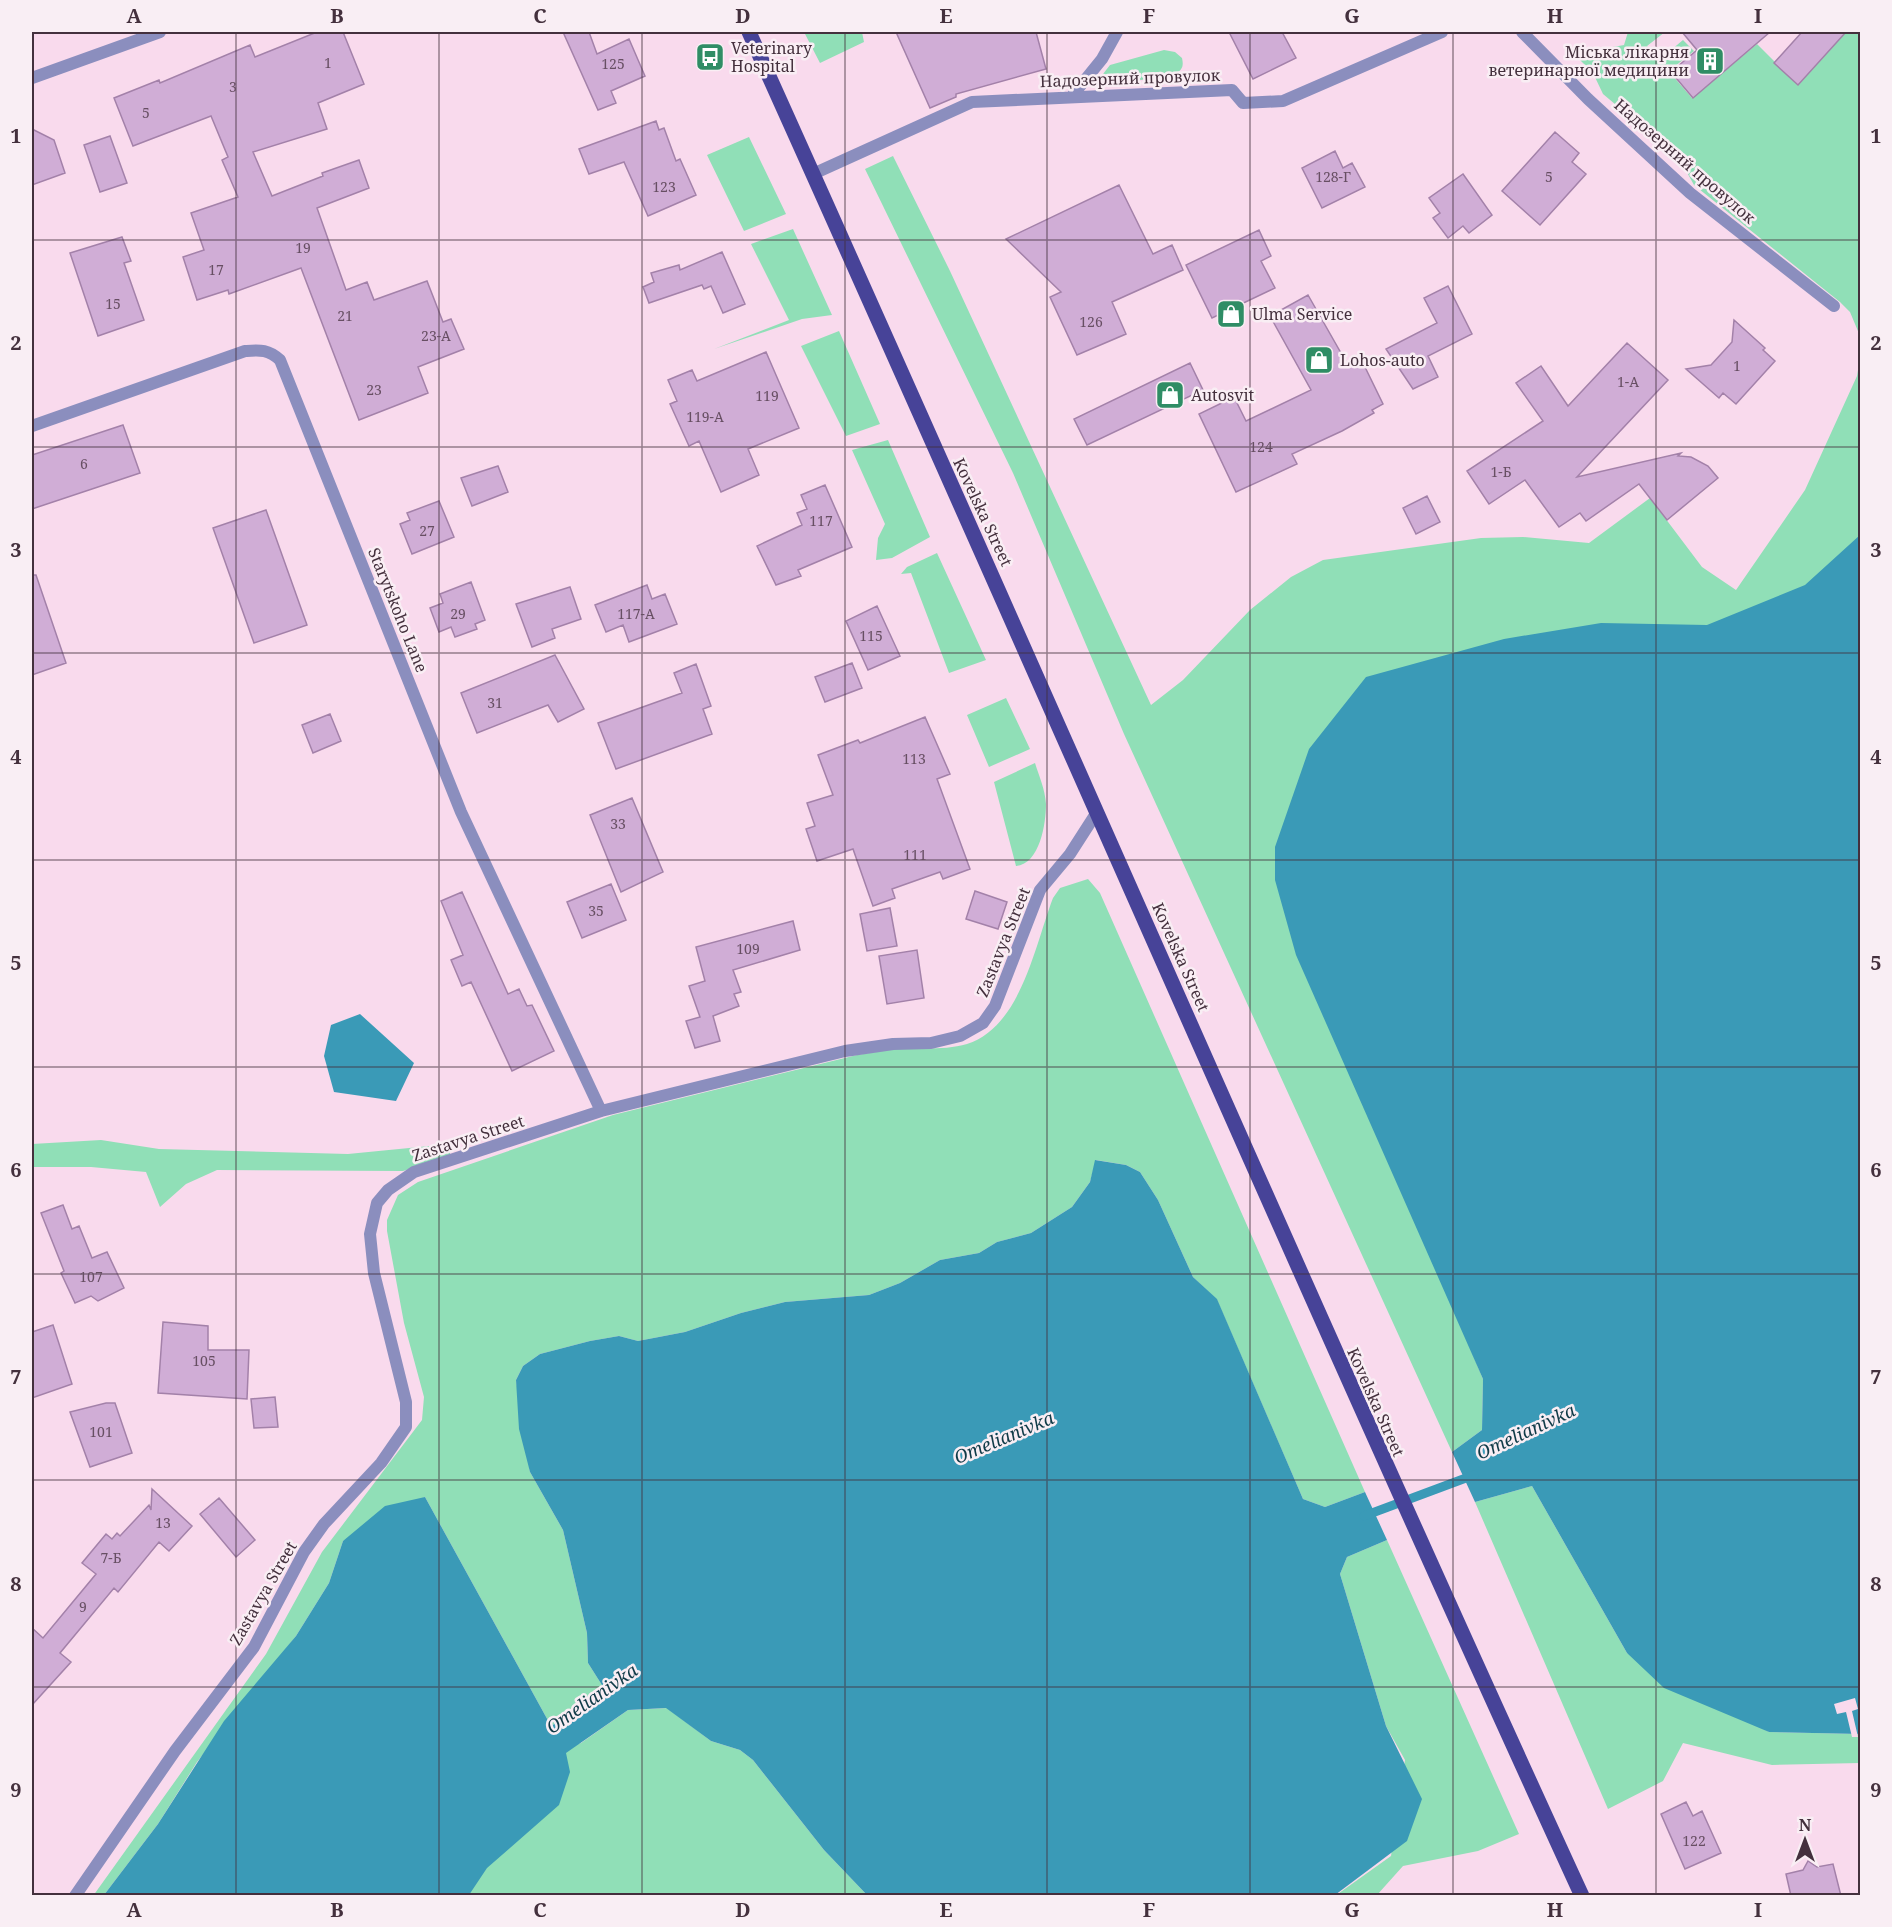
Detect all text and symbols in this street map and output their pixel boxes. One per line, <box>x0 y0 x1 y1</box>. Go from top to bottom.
text: A <box>126 2 142 29</box>
text: B <box>330 2 344 29</box>
text: C <box>533 2 547 29</box>
text: D <box>735 2 751 29</box>
text: E <box>939 2 953 29</box>
text: F <box>1143 2 1155 29</box>
text: G <box>1344 2 1360 29</box>
text: H <box>1547 2 1563 29</box>
text: I <box>1754 2 1762 29</box>
place label: Veterinary Hospital <box>731 37 813 77</box>
bus stop icon: Veterinary Hospital <box>694 41 726 73</box>
place label: Міська лікарня ветеринарної медицини <box>1489 41 1689 81</box>
building icon: Міська лікарня ветеринарної медицини <box>1694 45 1726 77</box>
house number: 1 <box>324 53 332 72</box>
house number: 125 <box>601 54 625 73</box>
street label: Надозерний провулок <box>1040 64 1221 92</box>
house number: 3 <box>229 77 237 96</box>
street label: Надозерний провулок <box>1610 94 1761 229</box>
house number: 5 <box>142 103 150 122</box>
text: 1 <box>10 122 22 149</box>
text: 1 <box>1870 122 1882 149</box>
house number: 128-Г <box>1315 167 1351 186</box>
house number: 5 <box>1545 167 1553 186</box>
house number: 123 <box>652 177 676 196</box>
house number: 19 <box>295 238 311 257</box>
house number: 17 <box>208 260 224 279</box>
house number: 15 <box>105 294 121 313</box>
shop icon: Ulma Service <box>1215 298 1247 330</box>
place label: Ulma Service <box>1252 303 1352 325</box>
house number: 21 <box>337 306 353 325</box>
house number: 126 <box>1079 312 1103 331</box>
house number: 23-А <box>421 326 451 345</box>
text: 2 <box>10 329 22 356</box>
text: 2 <box>1870 329 1882 356</box>
shop icon: Lohos-auto <box>1303 344 1335 376</box>
place label: Lohos-auto <box>1340 349 1425 371</box>
house number: 1 <box>1733 356 1741 375</box>
house number: 1-А <box>1617 372 1639 391</box>
shop icon: Autosvit <box>1154 379 1186 411</box>
house number: 23 <box>366 380 382 399</box>
place label: Autosvit <box>1191 384 1255 406</box>
house number: 119 <box>755 386 779 405</box>
house number: 119-А <box>686 407 724 426</box>
house number: 124 <box>1249 437 1273 456</box>
house number: 6 <box>80 454 88 473</box>
street label: Kovelska Street <box>948 454 1018 570</box>
house number: 1-Б <box>1491 462 1512 481</box>
house number: 117 <box>809 511 833 530</box>
house number: 27 <box>419 521 435 540</box>
text: 3 <box>10 536 22 563</box>
text: 3 <box>1870 536 1882 563</box>
street label: Starytskoho Lane <box>363 544 433 676</box>
house number: 29 <box>450 604 466 623</box>
house number: 117-А <box>617 604 655 623</box>
house number: 115 <box>859 626 883 645</box>
house number: 31 <box>487 693 503 712</box>
text: 4 <box>10 743 22 770</box>
text: 4 <box>1870 743 1882 770</box>
house number: 113 <box>902 749 926 768</box>
house number: 33 <box>610 814 626 833</box>
house number: 111 <box>903 845 927 864</box>
street label: Zastavya Street <box>971 884 1035 1000</box>
street label: Kovelska Street <box>1147 899 1215 1015</box>
house number: 35 <box>588 901 604 920</box>
house number: 109 <box>736 939 760 958</box>
text: 5 <box>10 949 22 976</box>
text: 5 <box>1870 949 1882 976</box>
street label: Zastavya Street <box>409 1109 527 1166</box>
text: 6 <box>10 1156 22 1183</box>
text: 6 <box>1870 1156 1882 1183</box>
house number: 107 <box>79 1267 103 1286</box>
street label: Kovelska Street <box>1342 1344 1410 1460</box>
house number: 105 <box>192 1351 216 1370</box>
text: 7 <box>10 1363 22 1390</box>
text: 7 <box>1870 1363 1882 1390</box>
water label: Omelianivka <box>1472 1398 1579 1464</box>
water label: Omelianivka <box>950 1405 1058 1469</box>
house number: 101 <box>89 1422 113 1441</box>
house number: 13 <box>155 1513 171 1532</box>
street label: Zastavya Street <box>224 1537 302 1649</box>
house number: 7-Б <box>101 1548 122 1567</box>
text: 8 <box>10 1570 22 1597</box>
text: 8 <box>1870 1570 1882 1597</box>
house number: 9 <box>79 1597 87 1616</box>
water label: Omelianivka <box>541 1658 642 1739</box>
text: 9 <box>10 1776 22 1803</box>
text: 9 <box>1870 1776 1882 1803</box>
north arrow <box>1775 1810 1835 1870</box>
text: N <box>1799 1814 1812 1836</box>
house number: 122 <box>1682 1831 1706 1850</box>
text: A <box>126 1896 142 1923</box>
text: B <box>330 1896 344 1923</box>
text: C <box>533 1896 547 1923</box>
text: D <box>735 1896 751 1923</box>
text: E <box>939 1896 953 1923</box>
text: F <box>1143 1896 1155 1923</box>
text: G <box>1344 1896 1360 1923</box>
text: H <box>1547 1896 1563 1923</box>
text: I <box>1754 1896 1762 1923</box>

